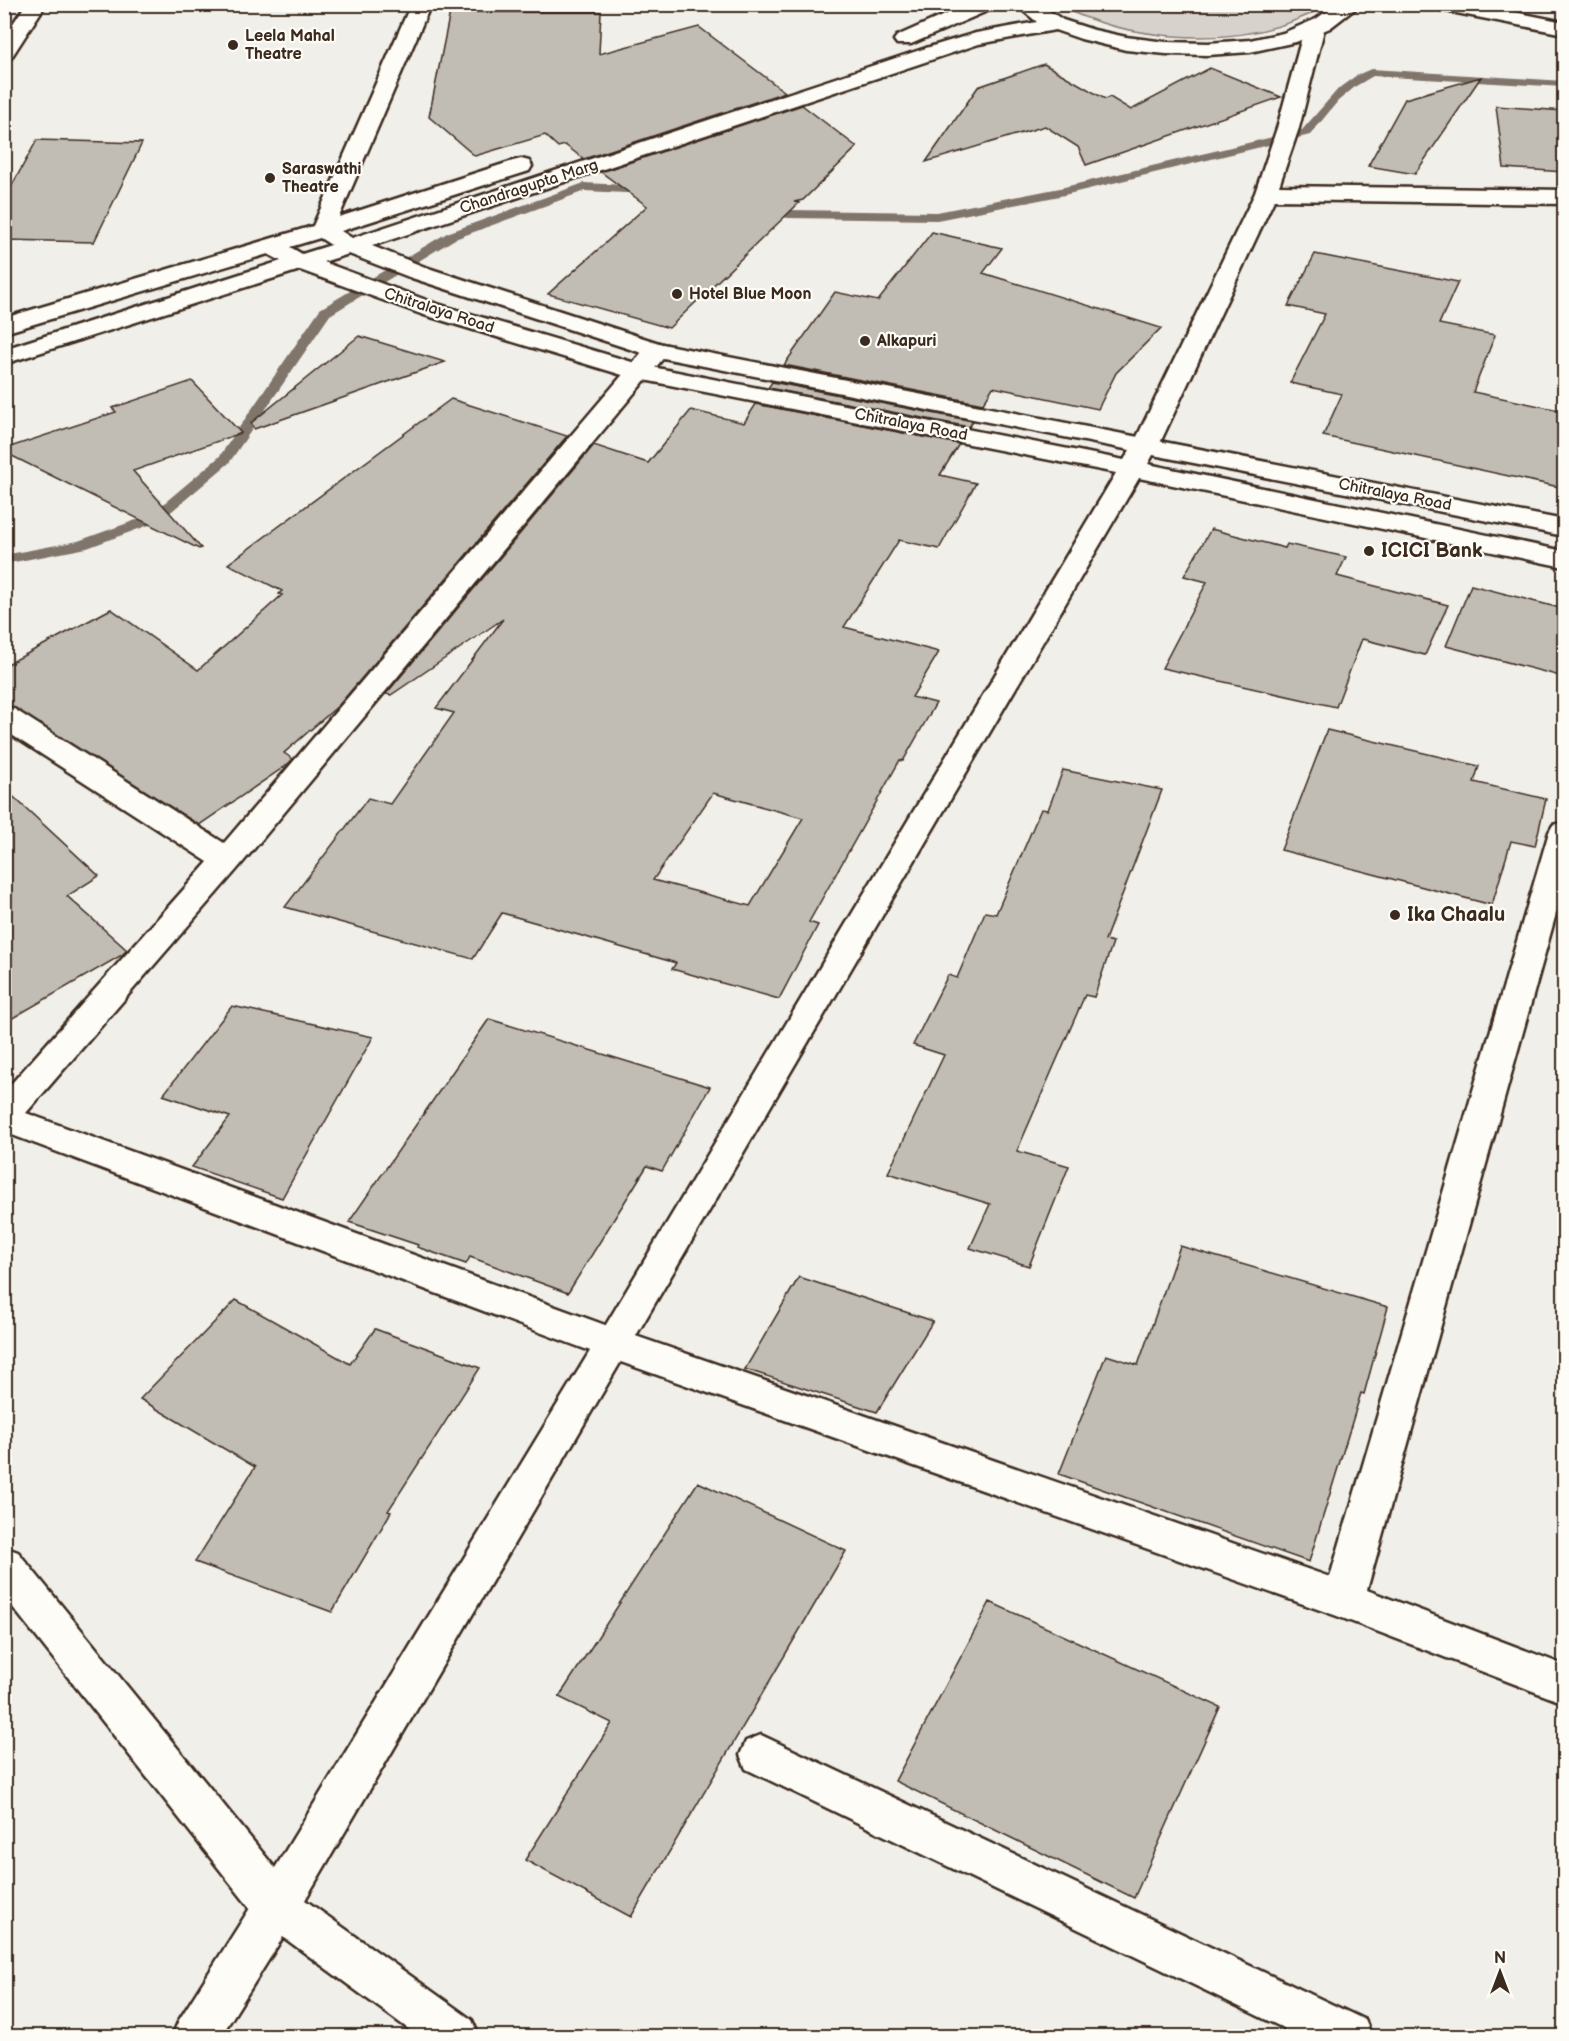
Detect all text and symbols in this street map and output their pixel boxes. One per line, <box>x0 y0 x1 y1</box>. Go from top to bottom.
place label: Leela Mahal Theatre <box>245 27 335 64</box>
marker: Leela Mahal Theatre <box>226 38 240 52</box>
street label: Chandragupta Marg <box>457 156 601 218</box>
place label: Saraswathi Theatre <box>282 160 362 197</box>
marker: Saraswathi Theatre <box>263 171 277 185</box>
street label: Chitralaya Road <box>381 284 497 338</box>
place label: Hotel Blue Moon <box>689 285 811 304</box>
marker: Hotel Blue Moon <box>670 287 684 301</box>
place label: Alkapuri <box>876 332 937 351</box>
marker: Alkapuri <box>858 334 872 348</box>
street label: Chitralaya Road <box>853 405 969 445</box>
street label: Chitralaya Road <box>1337 475 1453 515</box>
place label: ICICI Bank <box>1381 539 1483 563</box>
marker: ICICI Bank <box>1362 544 1376 558</box>
place label: Ika Chaalu <box>1407 903 1505 927</box>
marker: Ika Chaalu <box>1388 908 1402 922</box>
north arrow <box>1470 1942 1530 2002</box>
text: N <box>1494 1949 1506 1968</box>

